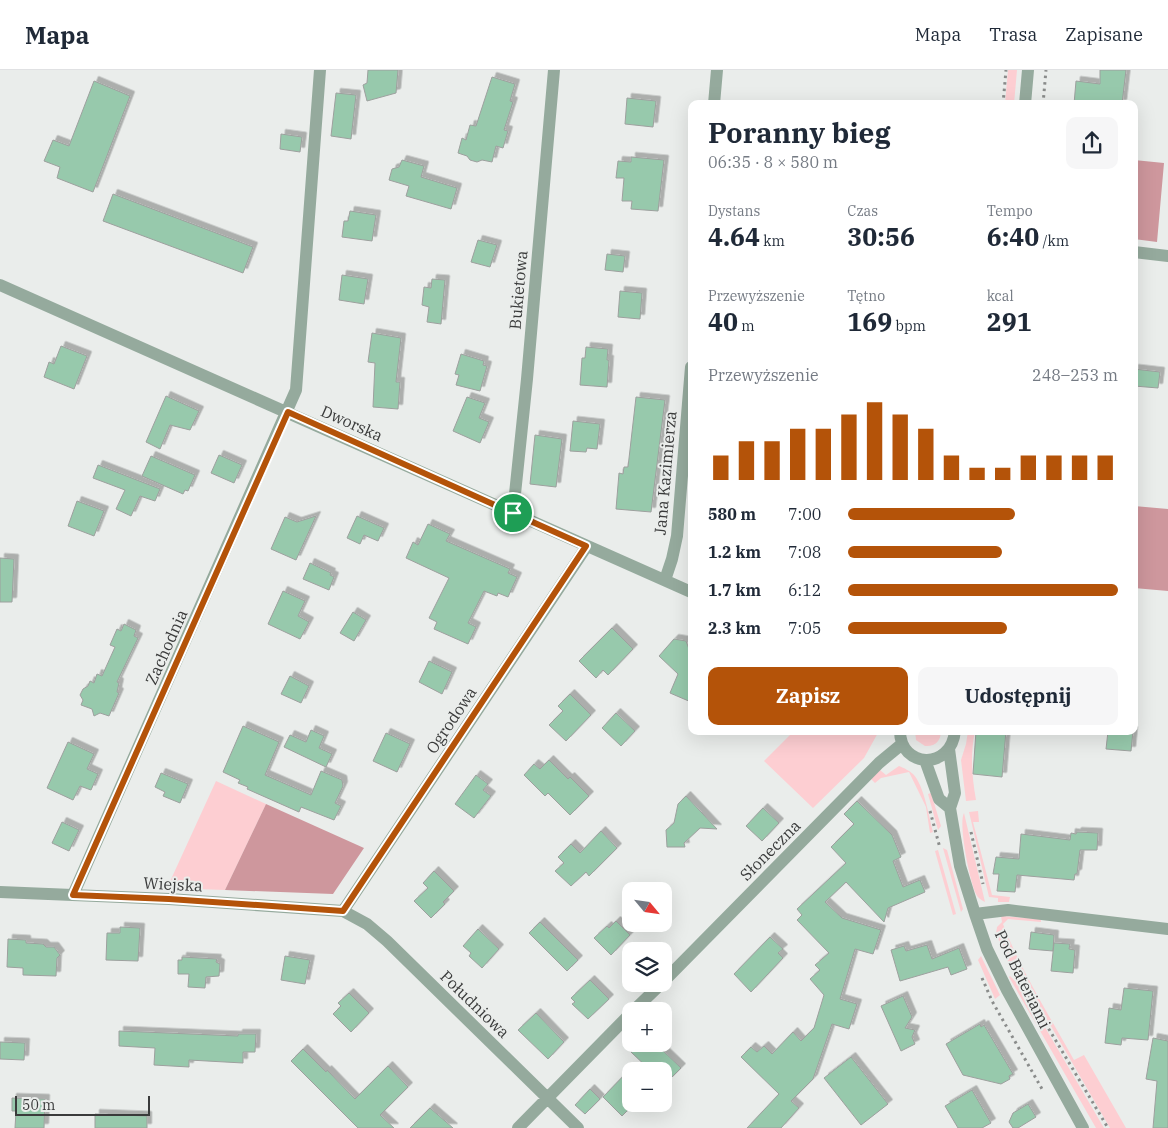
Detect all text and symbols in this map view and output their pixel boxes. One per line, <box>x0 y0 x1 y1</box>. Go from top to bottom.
text: Mapa <box>25 19 89 51</box>
text: Mapa <box>915 23 961 46</box>
text: Trasa <box>989 23 1037 46</box>
text: Zapisane <box>1065 23 1143 46</box>
text: Poranny bieg <box>708 114 891 151</box>
button: share <box>1066 117 1118 169</box>
text: 06:35 · 8 × 580 m <box>708 152 838 172</box>
text: Dystans <box>708 202 760 220</box>
text: Czas <box>847 202 878 220</box>
text: Tempo <box>987 202 1033 220</box>
text: 4.64 <box>708 220 760 253</box>
text: 30:56 <box>847 220 915 253</box>
text: 6:40 <box>987 220 1039 253</box>
text: km <box>760 232 785 250</box>
text: /km <box>1039 232 1069 250</box>
street label: Bukietowa <box>505 250 531 330</box>
text: Przewyższenie <box>708 287 805 305</box>
text: Tętno <box>847 287 885 305</box>
text: kcal <box>987 287 1014 305</box>
text: 40 <box>708 305 738 338</box>
text: 169 <box>847 305 892 338</box>
text: 291 <box>987 305 1032 338</box>
text: m <box>738 317 755 335</box>
text: bpm <box>892 317 926 335</box>
text: Przewyższenie <box>708 365 819 385</box>
text: 248–253 m <box>1032 365 1118 385</box>
street label: Dworska <box>318 401 386 446</box>
street label: Jana Kazimierza <box>650 410 680 536</box>
pin <box>492 492 534 534</box>
icon: arrive <box>499 499 527 527</box>
text: 580 m <box>708 504 756 524</box>
text: 7:00 <box>788 504 821 524</box>
text: 1.2 km <box>708 542 761 562</box>
text: 7:08 <box>788 542 821 562</box>
text: 1.7 km <box>708 580 761 600</box>
text: 6:12 <box>788 580 821 600</box>
street label: Zachodnia <box>141 606 192 688</box>
text: 2.3 km <box>708 618 761 638</box>
text: 7:05 <box>788 618 821 638</box>
button: Zapisz <box>708 667 908 725</box>
button: Udostępnij <box>918 667 1118 725</box>
street label: Ogrodowa <box>421 683 481 757</box>
street label: Słoneczna <box>736 815 805 884</box>
street label: Wiejska <box>143 872 204 896</box>
north arrow <box>622 882 672 932</box>
map controls <box>622 882 672 1112</box>
street label: Pod Bateriami <box>991 927 1055 1031</box>
button: layers <box>622 942 672 992</box>
street label: Południowa <box>436 966 514 1042</box>
button: + <box>622 1002 672 1052</box>
button: − <box>622 1062 672 1112</box>
scale bar <box>15 1093 150 1116</box>
text: 50 m <box>22 1096 55 1114</box>

